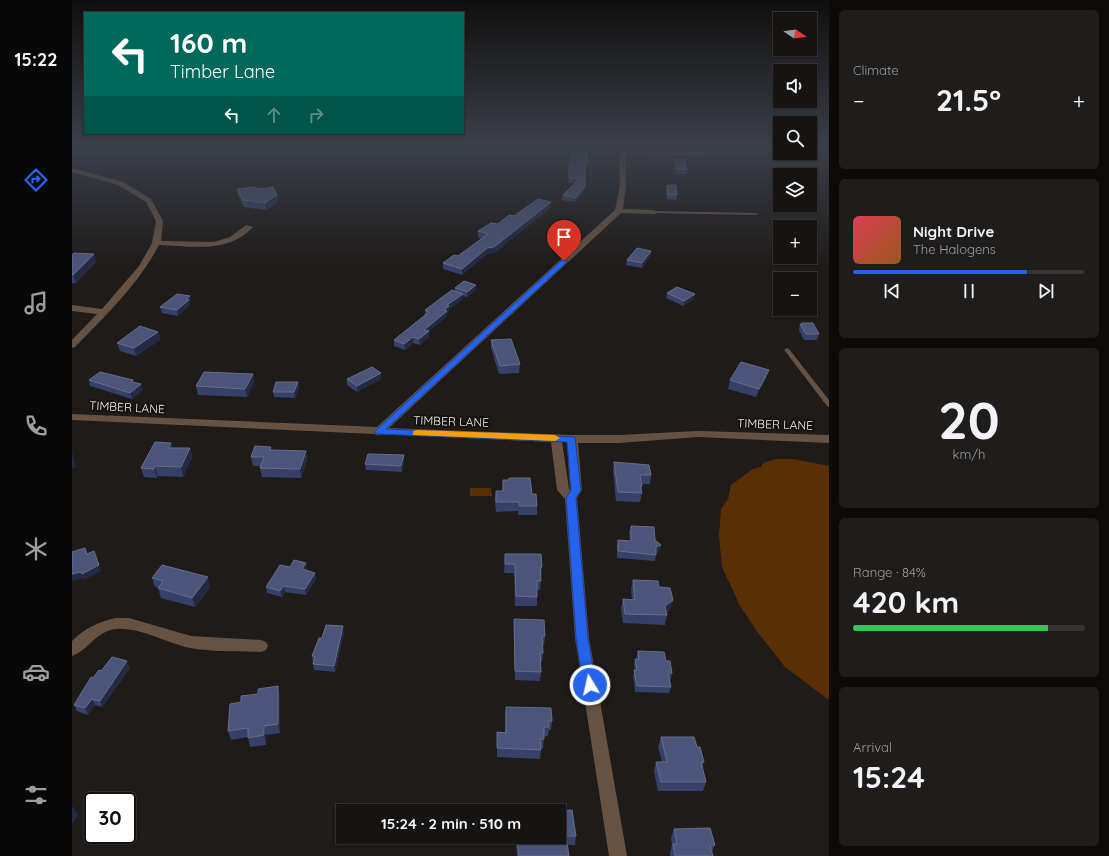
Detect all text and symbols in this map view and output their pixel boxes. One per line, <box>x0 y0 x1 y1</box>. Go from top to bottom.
north arrow <box>773 12 817 56</box>
map controls <box>773 12 817 316</box>
text: 160 m <box>170 25 247 60</box>
icon: left <box>104 28 156 80</box>
text: 15:22 <box>15 48 57 71</box>
text: Timber Lane <box>170 60 275 83</box>
text: Climate <box>853 62 899 78</box>
button: sound <box>773 64 817 108</box>
text: 21.5° <box>936 81 1001 119</box>
text: − <box>853 87 864 115</box>
text: + <box>1073 87 1085 115</box>
icon: left <box>221 104 243 126</box>
icon: ahead <box>263 104 285 126</box>
icon: right <box>305 104 327 126</box>
button: search <box>773 116 817 160</box>
icon: directions <box>22 166 50 194</box>
button: layers <box>773 168 817 212</box>
pin <box>547 220 581 261</box>
button: + <box>773 220 817 264</box>
text: Night Drive <box>913 222 994 241</box>
icon: arrive <box>553 226 575 248</box>
text: The Halogens <box>913 241 996 257</box>
button: − <box>773 272 817 316</box>
icon: previous <box>881 280 903 302</box>
icon: pause <box>958 280 980 302</box>
icon: next <box>1035 280 1057 302</box>
icon: music <box>22 289 50 317</box>
text: 20 <box>938 387 1000 452</box>
street label: TIMBER LANE <box>89 398 165 416</box>
icon: phone <box>22 412 50 440</box>
street label: TIMBER LANE <box>413 412 489 430</box>
street label: TIMBER LANE <box>737 415 813 433</box>
text: km/h <box>953 446 985 462</box>
icon: climate <box>22 535 50 563</box>
text: Range · 84% <box>853 564 926 580</box>
text: 420 km <box>853 583 959 621</box>
icon: car <box>22 658 50 686</box>
position arrow <box>569 664 611 706</box>
text: Arrival <box>853 739 892 755</box>
text: 15:24 <box>853 758 925 796</box>
icon: filters <box>22 781 50 809</box>
speed limit sign: 30 <box>84 792 136 844</box>
text: 15:24 · 2 min · 510 m <box>381 814 521 833</box>

